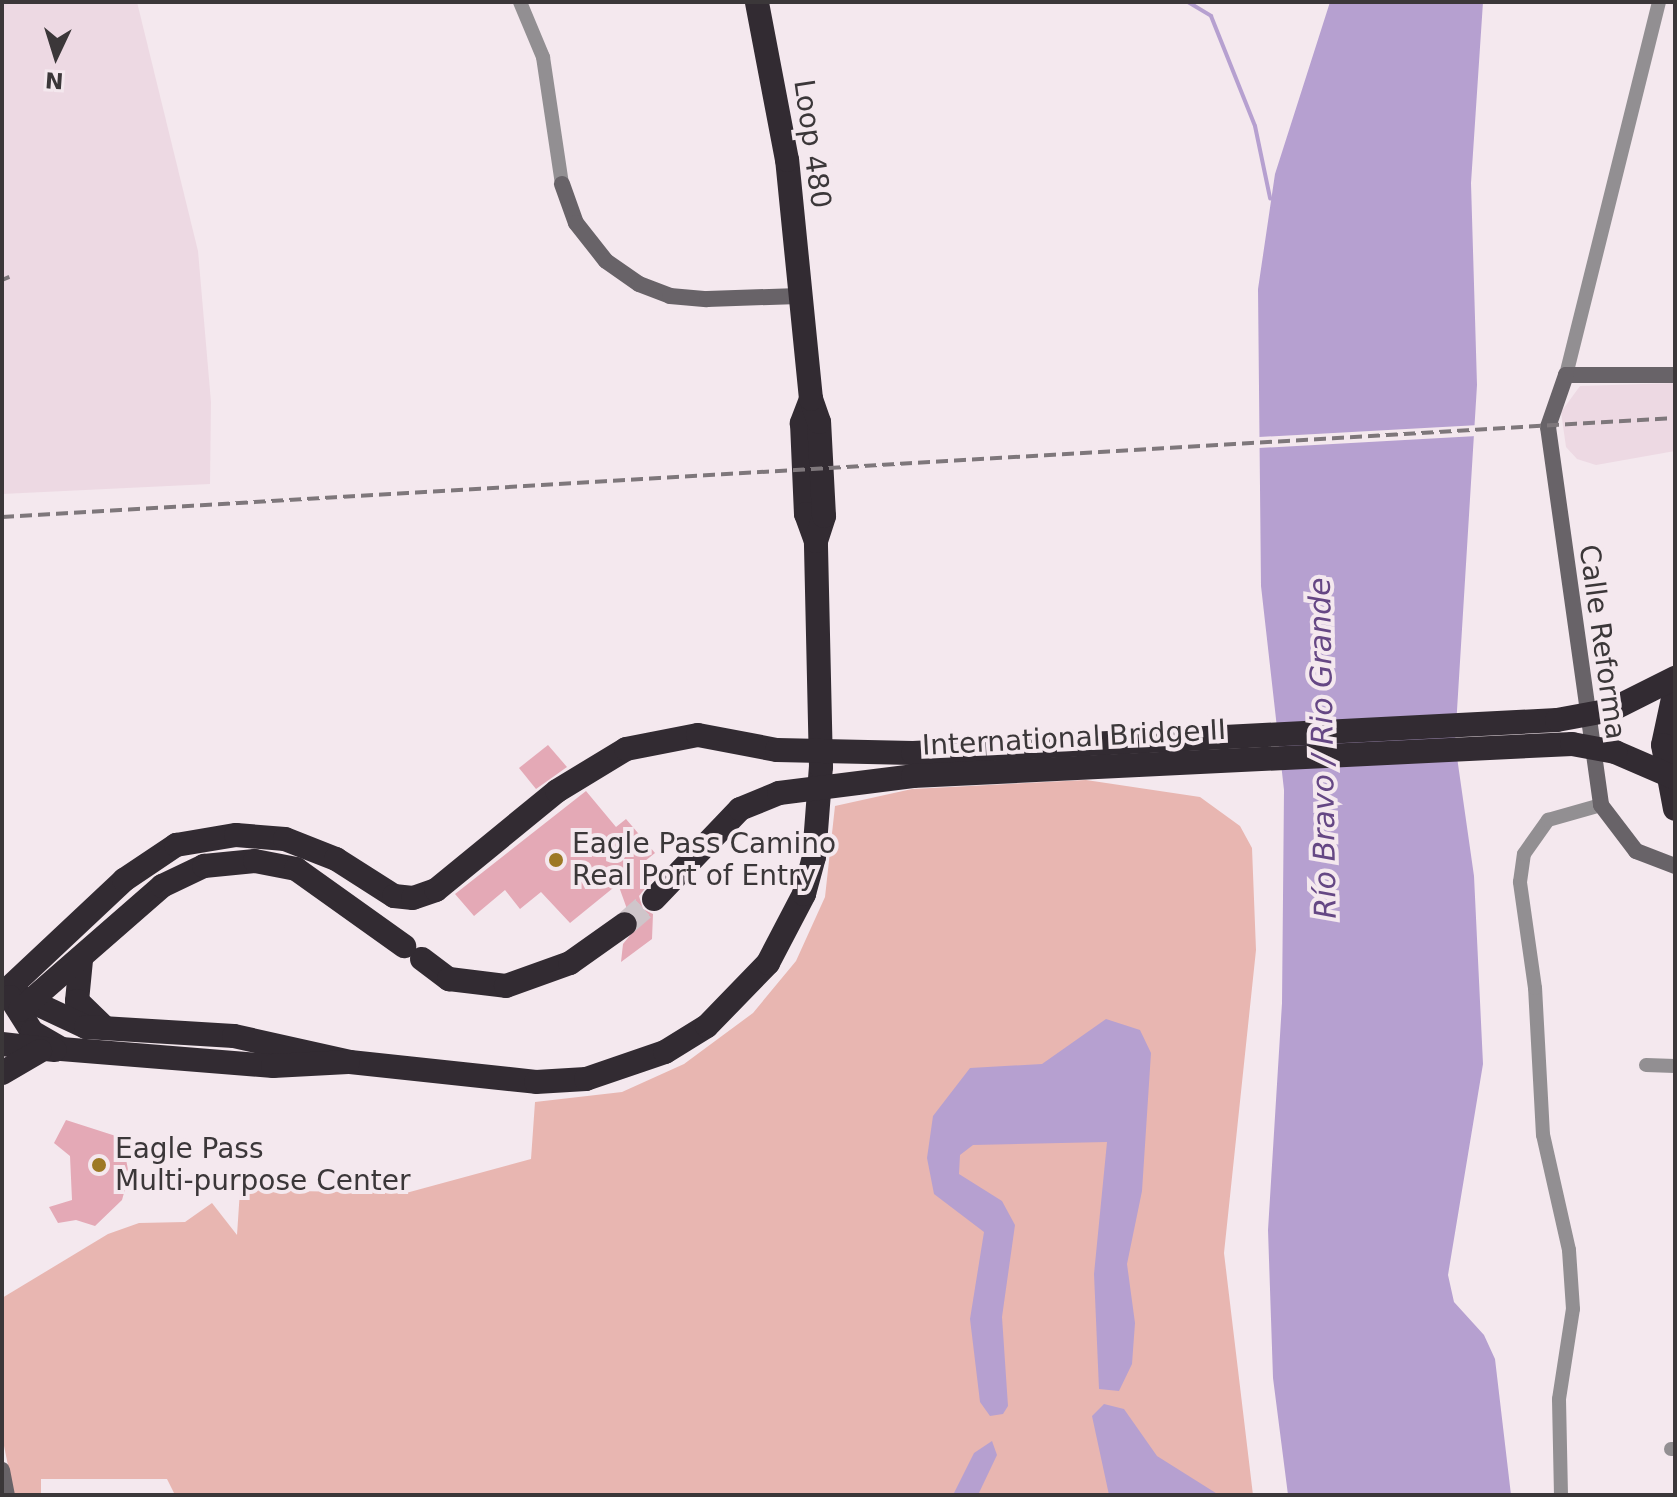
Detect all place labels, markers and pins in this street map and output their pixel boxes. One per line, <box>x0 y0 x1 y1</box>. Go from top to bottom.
place label: Eagle Pass Camino Real Port of Entry <box>572 827 836 893</box>
marker: Eagle Pass Camino Real Port of Entry <box>547 851 565 869</box>
place label: Eagle Pass Multi-purpose Center <box>115 1132 410 1198</box>
marker: Eagle Pass Multi-purpose Center <box>90 1156 108 1174</box>

